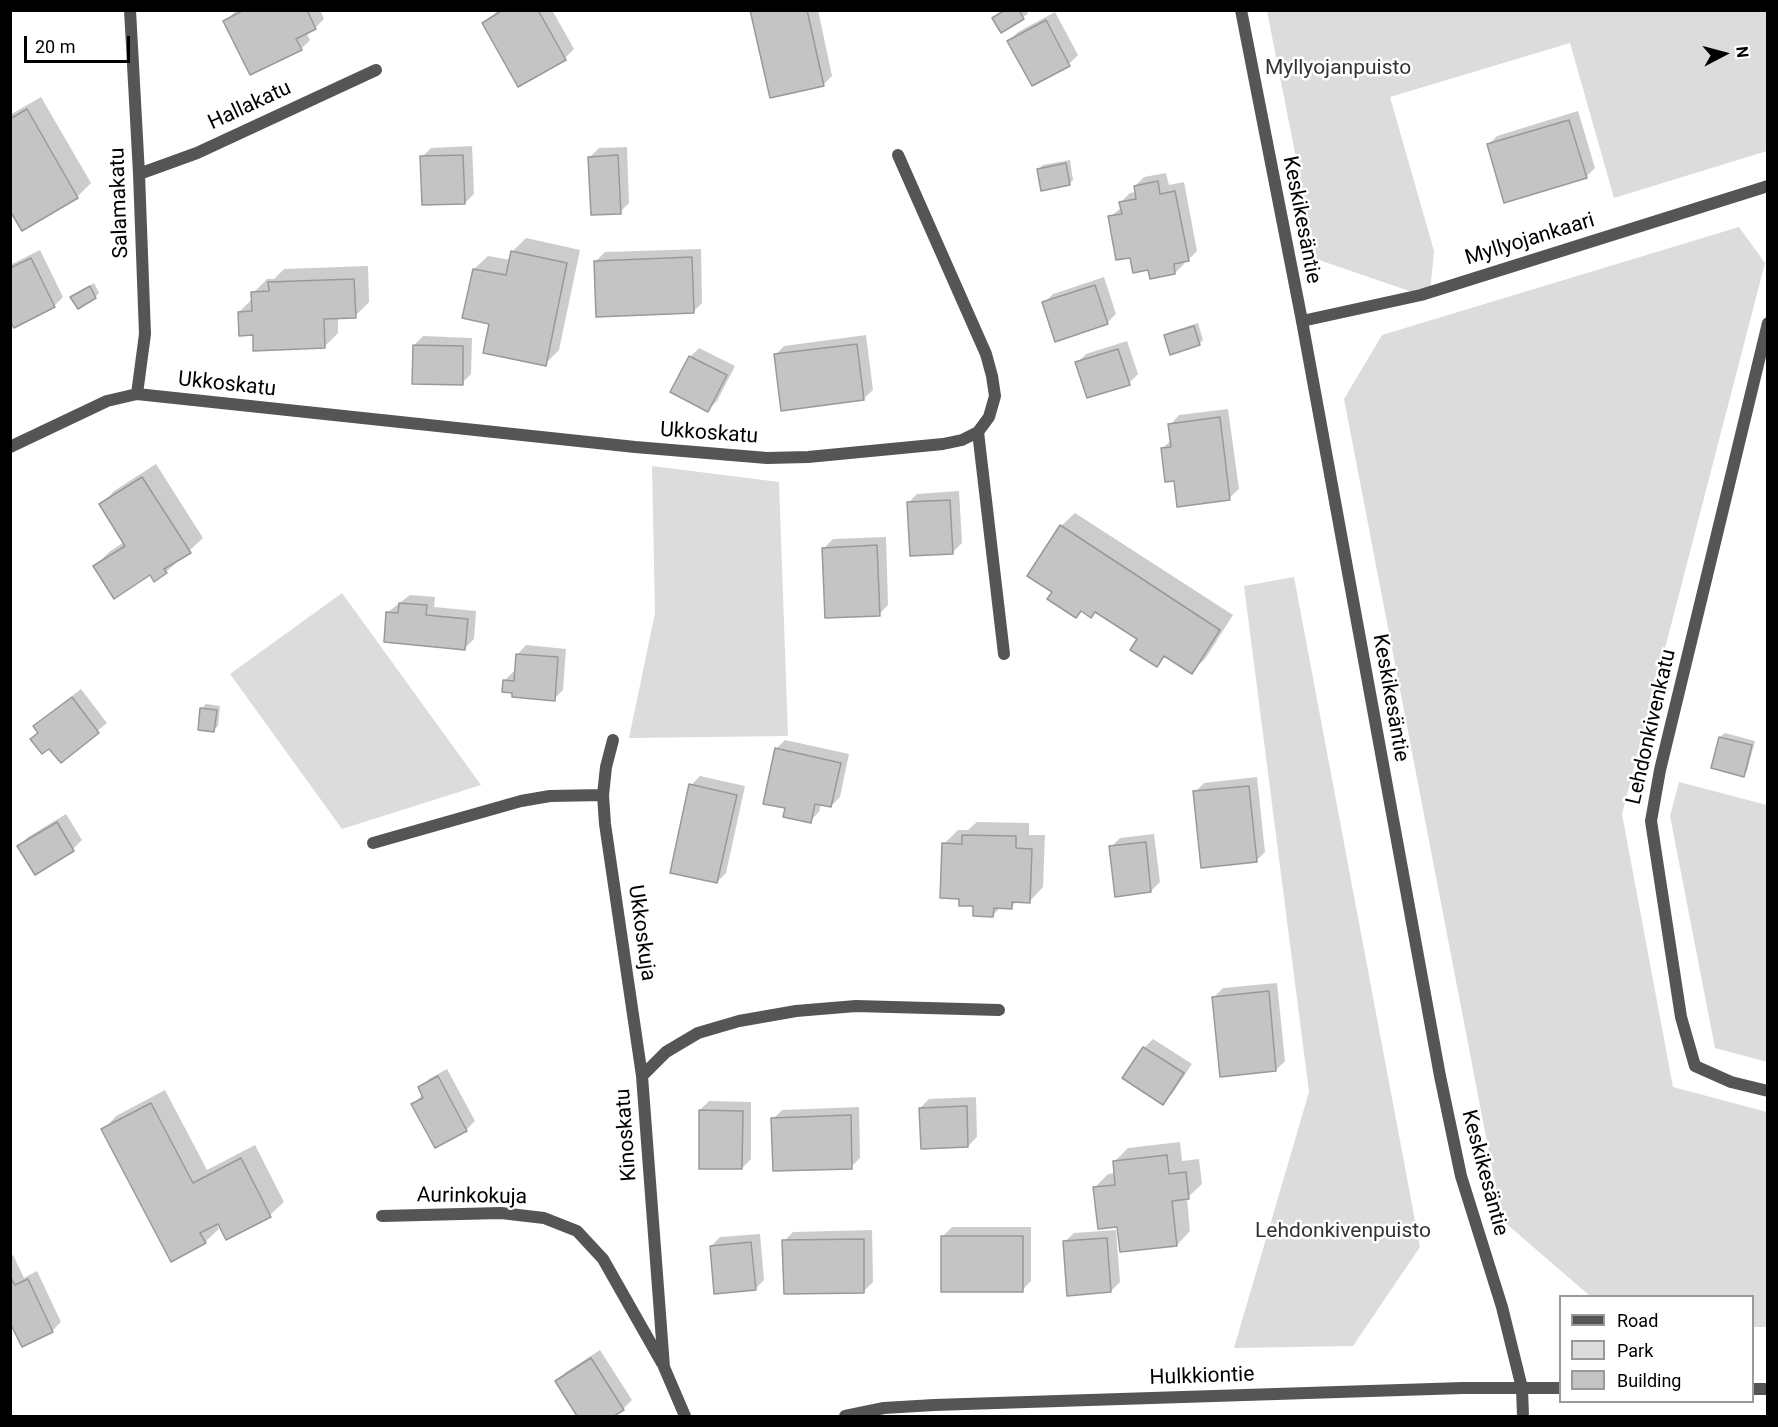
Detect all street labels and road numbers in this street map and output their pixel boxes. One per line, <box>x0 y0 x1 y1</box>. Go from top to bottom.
street label: Hallakatu <box>205 76 295 136</box>
street label: Salamakatu <box>105 147 135 259</box>
street label: Keskikesäntie <box>1276 154 1326 286</box>
street label: Myllyojankaari <box>1462 208 1598 272</box>
street label: Ukkoskatu <box>177 367 277 403</box>
street label: Ukkoskatu <box>659 418 759 450</box>
street label: Keskikesäntie <box>1366 632 1414 764</box>
street label: Lehdonkivenkatu <box>1622 647 1682 807</box>
street label: Ukkoskuja <box>622 884 660 982</box>
street label: Kinoskatu <box>611 1088 643 1182</box>
street label: Keskikesäntie <box>1455 1107 1513 1239</box>
street label: Aurinkokuja <box>417 1183 527 1211</box>
street label: Hulkkiontie <box>1149 1363 1255 1391</box>

